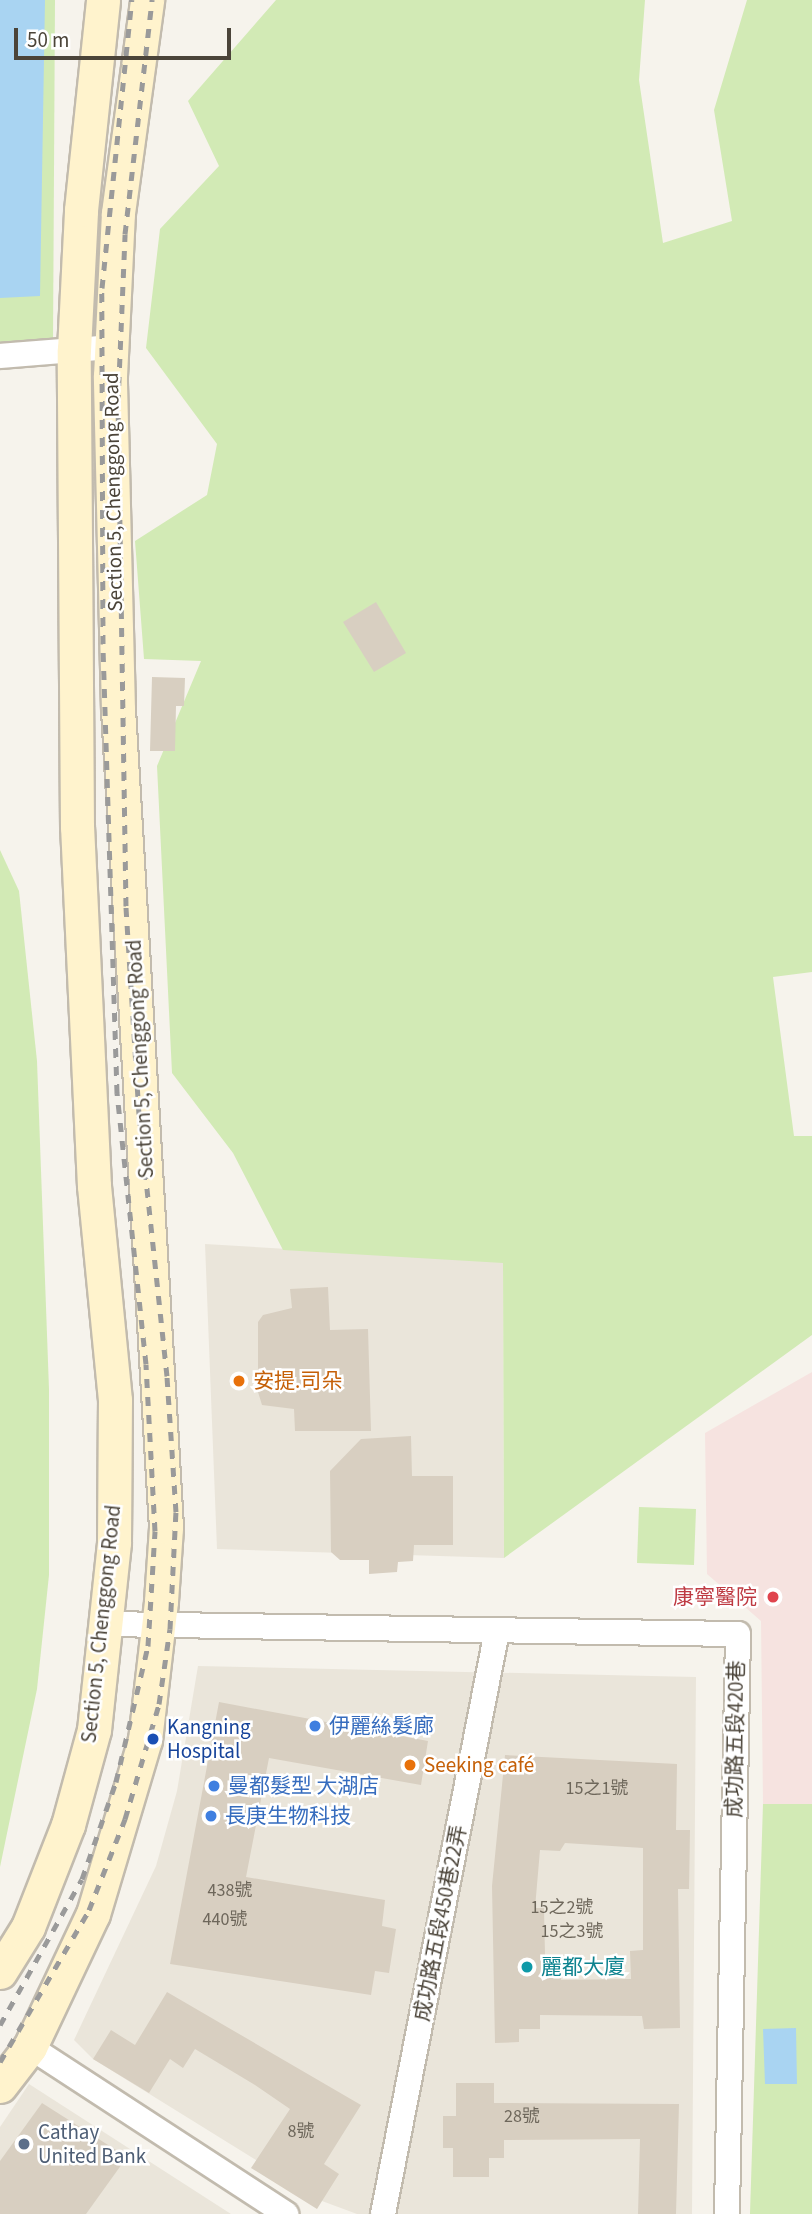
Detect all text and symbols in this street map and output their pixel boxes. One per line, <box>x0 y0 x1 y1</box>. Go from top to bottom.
scale bar <box>18 14 234 58</box>
text: 50 m <box>27 25 69 55</box>
street label: Section 5, Chenggong Road <box>98 372 128 612</box>
street label: Section 5, Chenggong Road <box>121 939 159 1179</box>
place label: 安提.司朵 <box>253 1368 342 1394</box>
marker: 安提.司朵 <box>231 1373 247 1389</box>
street label: Section 5, Chenggong Road <box>76 1504 126 1744</box>
place label: 康寧醫院 <box>673 1584 757 1610</box>
marker: 康寧醫院 <box>763 1587 783 1607</box>
street label: 成功路五段420巷 <box>721 1660 749 1818</box>
place label: 伊麗絲髮廊 <box>329 1713 434 1739</box>
place label: Kangning Hospital <box>167 1714 251 1764</box>
marker: 伊麗絲髮廊 <box>307 1718 323 1734</box>
marker: Kangning Hospital <box>145 1731 161 1747</box>
place label: Seeking café <box>424 1752 534 1778</box>
marker: Seeking café <box>402 1757 418 1773</box>
place label: 曼都髮型 大湖店 <box>228 1773 379 1799</box>
marker: 曼都髮型 大湖店 <box>206 1778 222 1794</box>
house number: 15之1號 <box>566 1778 628 1800</box>
place label: 長庚生物科技 <box>225 1803 351 1829</box>
marker: 長庚生物科技 <box>203 1808 219 1824</box>
street label: 成功路五段450巷22弄 <box>409 1823 471 2023</box>
house number: 438號 <box>208 1880 252 1902</box>
house number: 15之2號 <box>531 1897 593 1919</box>
house number: 440號 <box>203 1909 247 1931</box>
house number: 15之3號 <box>541 1921 603 1943</box>
place label: 麗都大廈 <box>541 1954 625 1980</box>
marker: 麗都大廈 <box>519 1959 535 1975</box>
house number: 28號 <box>504 2106 540 2128</box>
place label: Cathay United Bank <box>38 2119 146 2169</box>
house number: 8號 <box>288 2121 314 2143</box>
marker: Cathay United Bank <box>16 2136 32 2152</box>

